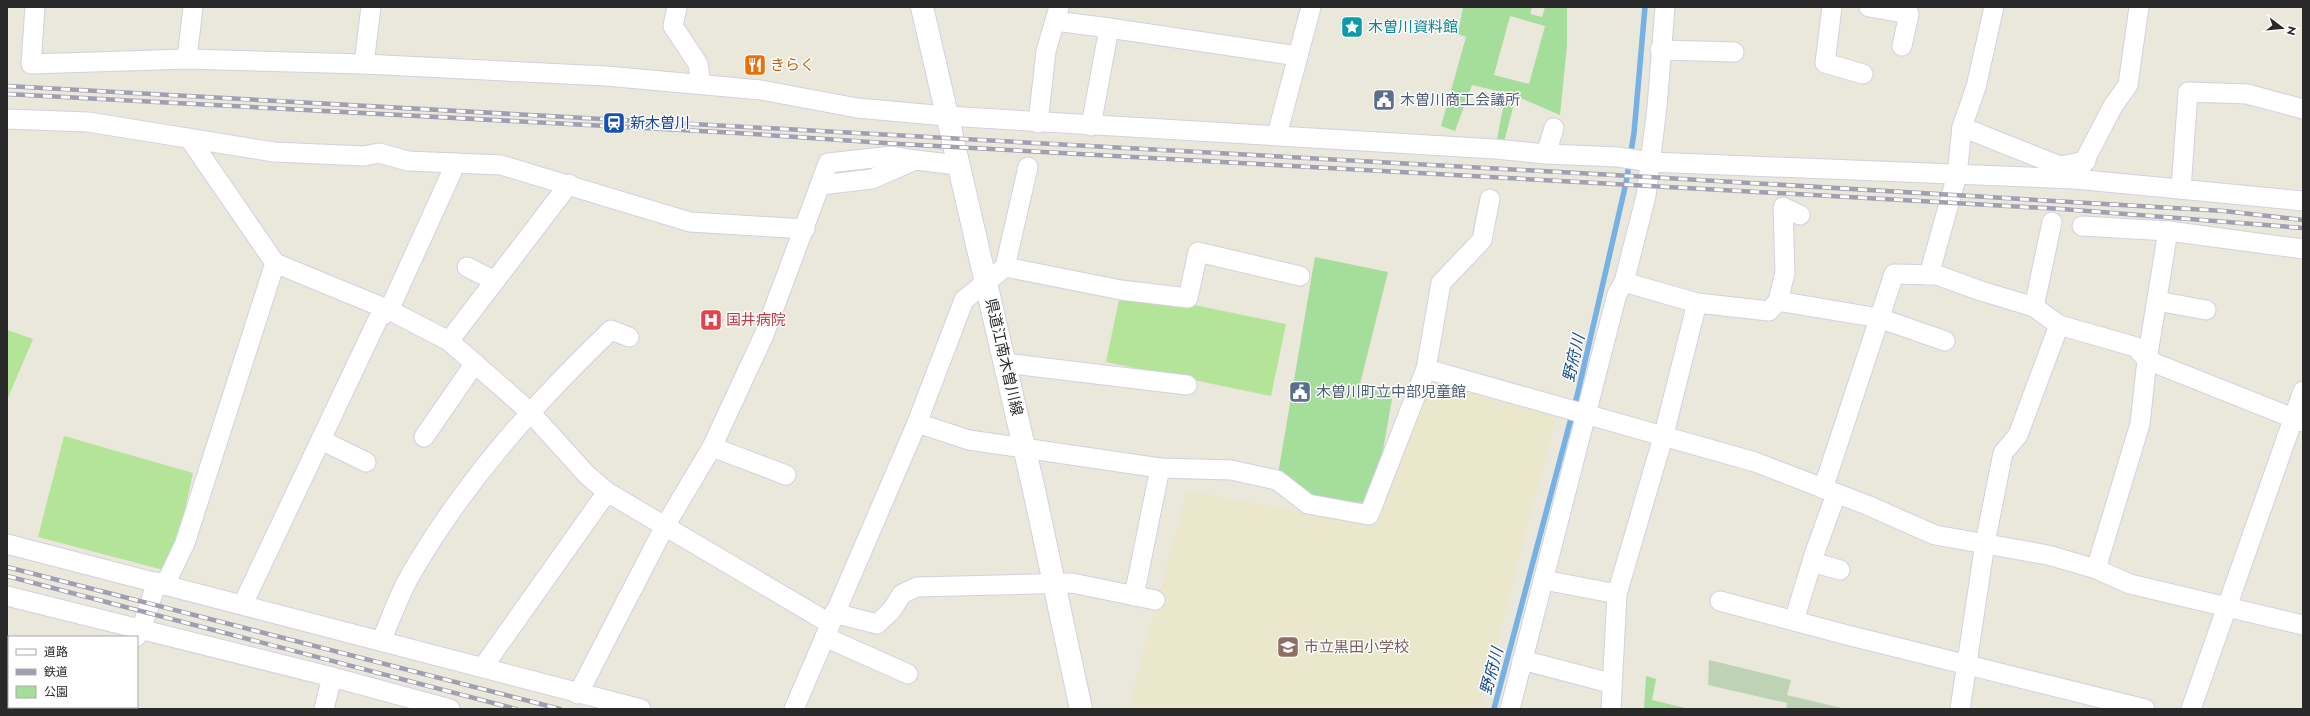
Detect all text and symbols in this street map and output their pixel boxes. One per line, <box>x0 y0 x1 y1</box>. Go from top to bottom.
north arrow <box>2262 8 2302 48</box>
place icon: 木曽川資料館 <box>1339 14 1365 40</box>
place label: 木曽川資料館 <box>1368 16 1458 38</box>
text: N <box>2283 24 2301 37</box>
restaurant icon: きらく <box>742 52 768 78</box>
place label: きらく <box>770 54 815 76</box>
public building icon: 木曽川商工会議所 <box>1371 87 1397 113</box>
place label: 木曽川商工会議所 <box>1400 89 1520 111</box>
station icon: 新木曽川 <box>601 110 627 136</box>
place label: 新木曽川 <box>630 112 690 134</box>
street label: 県道江南木曽川線 <box>980 296 1028 418</box>
hospital icon: 国井病院 <box>698 307 724 333</box>
place label: 国井病院 <box>726 309 786 331</box>
water label: 野府川 <box>1557 330 1591 384</box>
public building icon: 木曽川町立中部児童館 <box>1287 379 1313 405</box>
place label: 木曽川町立中部児童館 <box>1316 381 1466 403</box>
school or university icon: 市立黒田小学校 <box>1275 634 1301 660</box>
legend <box>8 636 138 708</box>
place label: 市立黒田小学校 <box>1304 636 1409 658</box>
text: 道路 <box>44 643 68 661</box>
water label: 野府川 <box>1474 643 1509 697</box>
text: 鉄道 <box>44 663 68 681</box>
text: 公園 <box>44 683 68 701</box>

